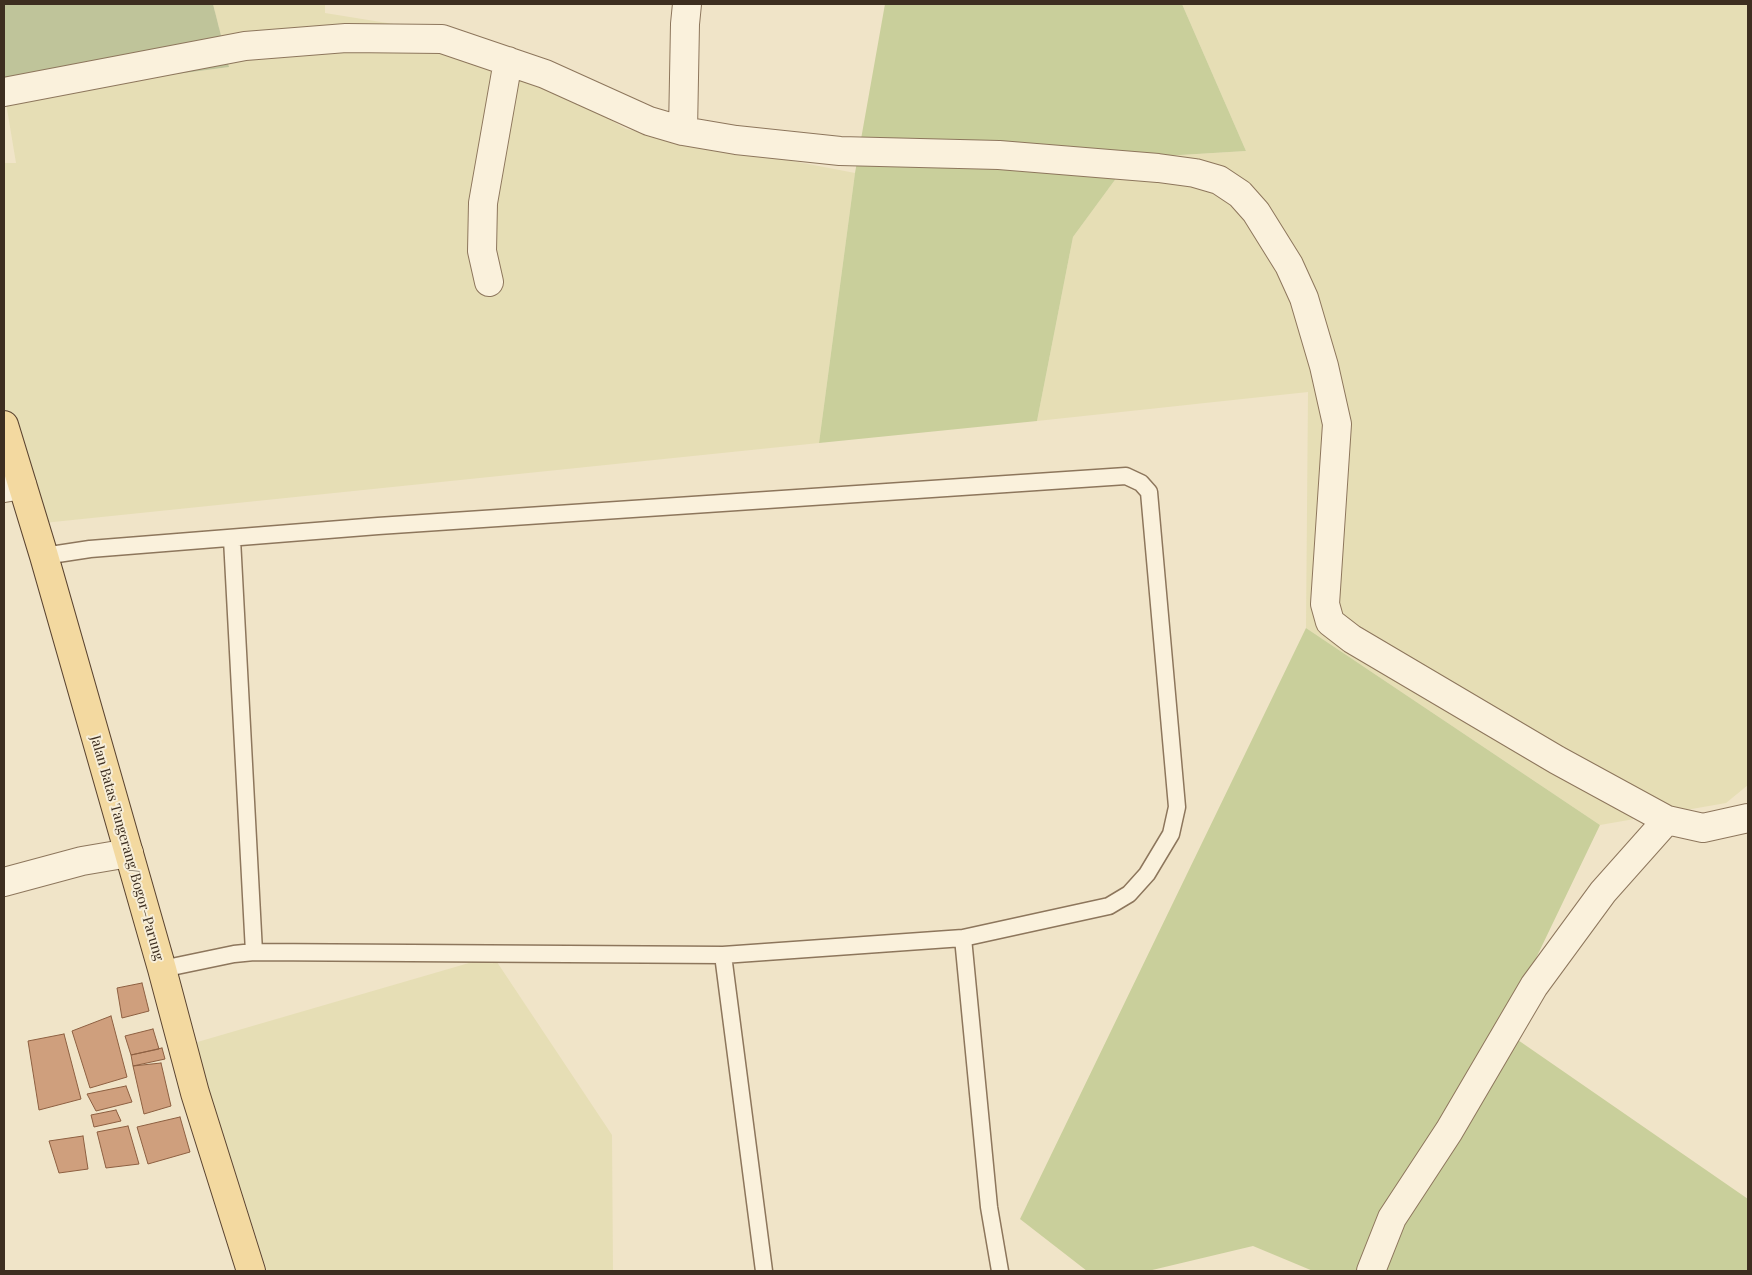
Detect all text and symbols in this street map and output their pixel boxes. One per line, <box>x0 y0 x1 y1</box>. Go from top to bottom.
street label: Jalan Batas Tangerang/Bogor–Parung <box>87 733 167 963</box>

